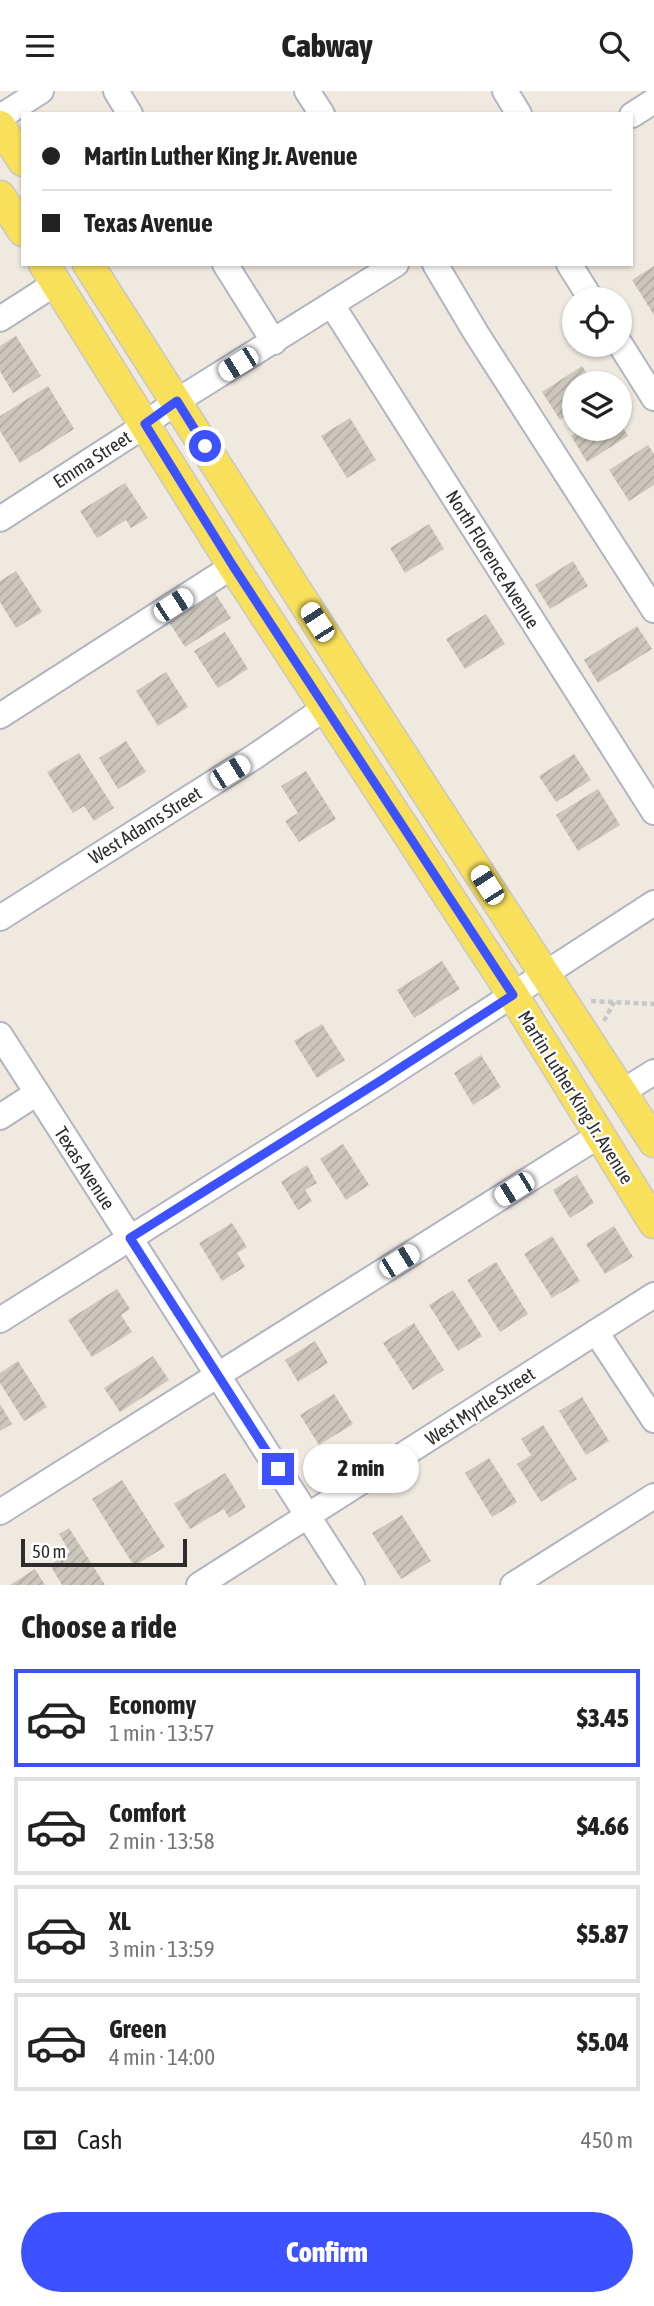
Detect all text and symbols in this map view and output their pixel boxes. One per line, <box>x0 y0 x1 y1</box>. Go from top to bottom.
icon: menu <box>21 27 59 65</box>
text: Cabway <box>282 27 372 64</box>
icon: search <box>595 27 633 65</box>
text: Martin Luther King Jr. Avenue <box>84 141 358 171</box>
text: Texas Avenue <box>84 208 213 238</box>
map controls <box>562 287 632 441</box>
button: locate <box>562 287 632 357</box>
car <box>215 344 262 384</box>
button: layers <box>562 371 632 441</box>
street label: Emma Street <box>49 426 135 492</box>
route start <box>189 430 221 462</box>
street label: North Florence Avenue <box>442 486 544 632</box>
car <box>150 585 197 625</box>
car <box>297 599 338 645</box>
car <box>207 752 254 792</box>
street label: West Adams Street <box>85 782 205 868</box>
car <box>467 862 508 908</box>
street label: Martin Luther King Jr. Avenue <box>514 1006 638 1188</box>
street label: Texas Avenue <box>50 1123 120 1213</box>
car <box>491 1169 538 1209</box>
car <box>376 1241 423 1281</box>
street label: West Myrtle Street <box>421 1363 539 1449</box>
callout: 2 min <box>302 1445 418 1493</box>
route end <box>262 1453 294 1485</box>
text: 2 min <box>338 1455 384 1481</box>
scale bar <box>21 1536 187 1568</box>
text: 50 m <box>32 1540 66 1562</box>
text: Choose a ride <box>21 1608 177 1645</box>
icon: car <box>25 1687 88 1750</box>
text: Economy <box>109 1690 196 1720</box>
text: $3.45 <box>577 1703 629 1733</box>
text: 1 min · 13:57 <box>109 1720 215 1746</box>
icon: car <box>25 1795 88 1858</box>
text: Comfort <box>109 1798 186 1828</box>
text: $4.66 <box>577 1811 629 1841</box>
text: 2 min · 13:58 <box>109 1828 215 1854</box>
icon: car <box>25 1903 88 1966</box>
text: XL <box>109 1906 131 1936</box>
text: $5.87 <box>577 1919 629 1949</box>
text: 3 min · 13:59 <box>109 1936 215 1962</box>
icon: car <box>25 2011 88 2074</box>
text: Green <box>109 2014 167 2044</box>
text: $5.04 <box>577 2027 629 2057</box>
text: 4 min · 14:00 <box>109 2044 215 2070</box>
icon: cash <box>21 2121 59 2159</box>
text: Cash <box>77 2125 123 2155</box>
text: 450 m <box>581 2127 633 2153</box>
button: Confirm <box>21 2212 633 2292</box>

